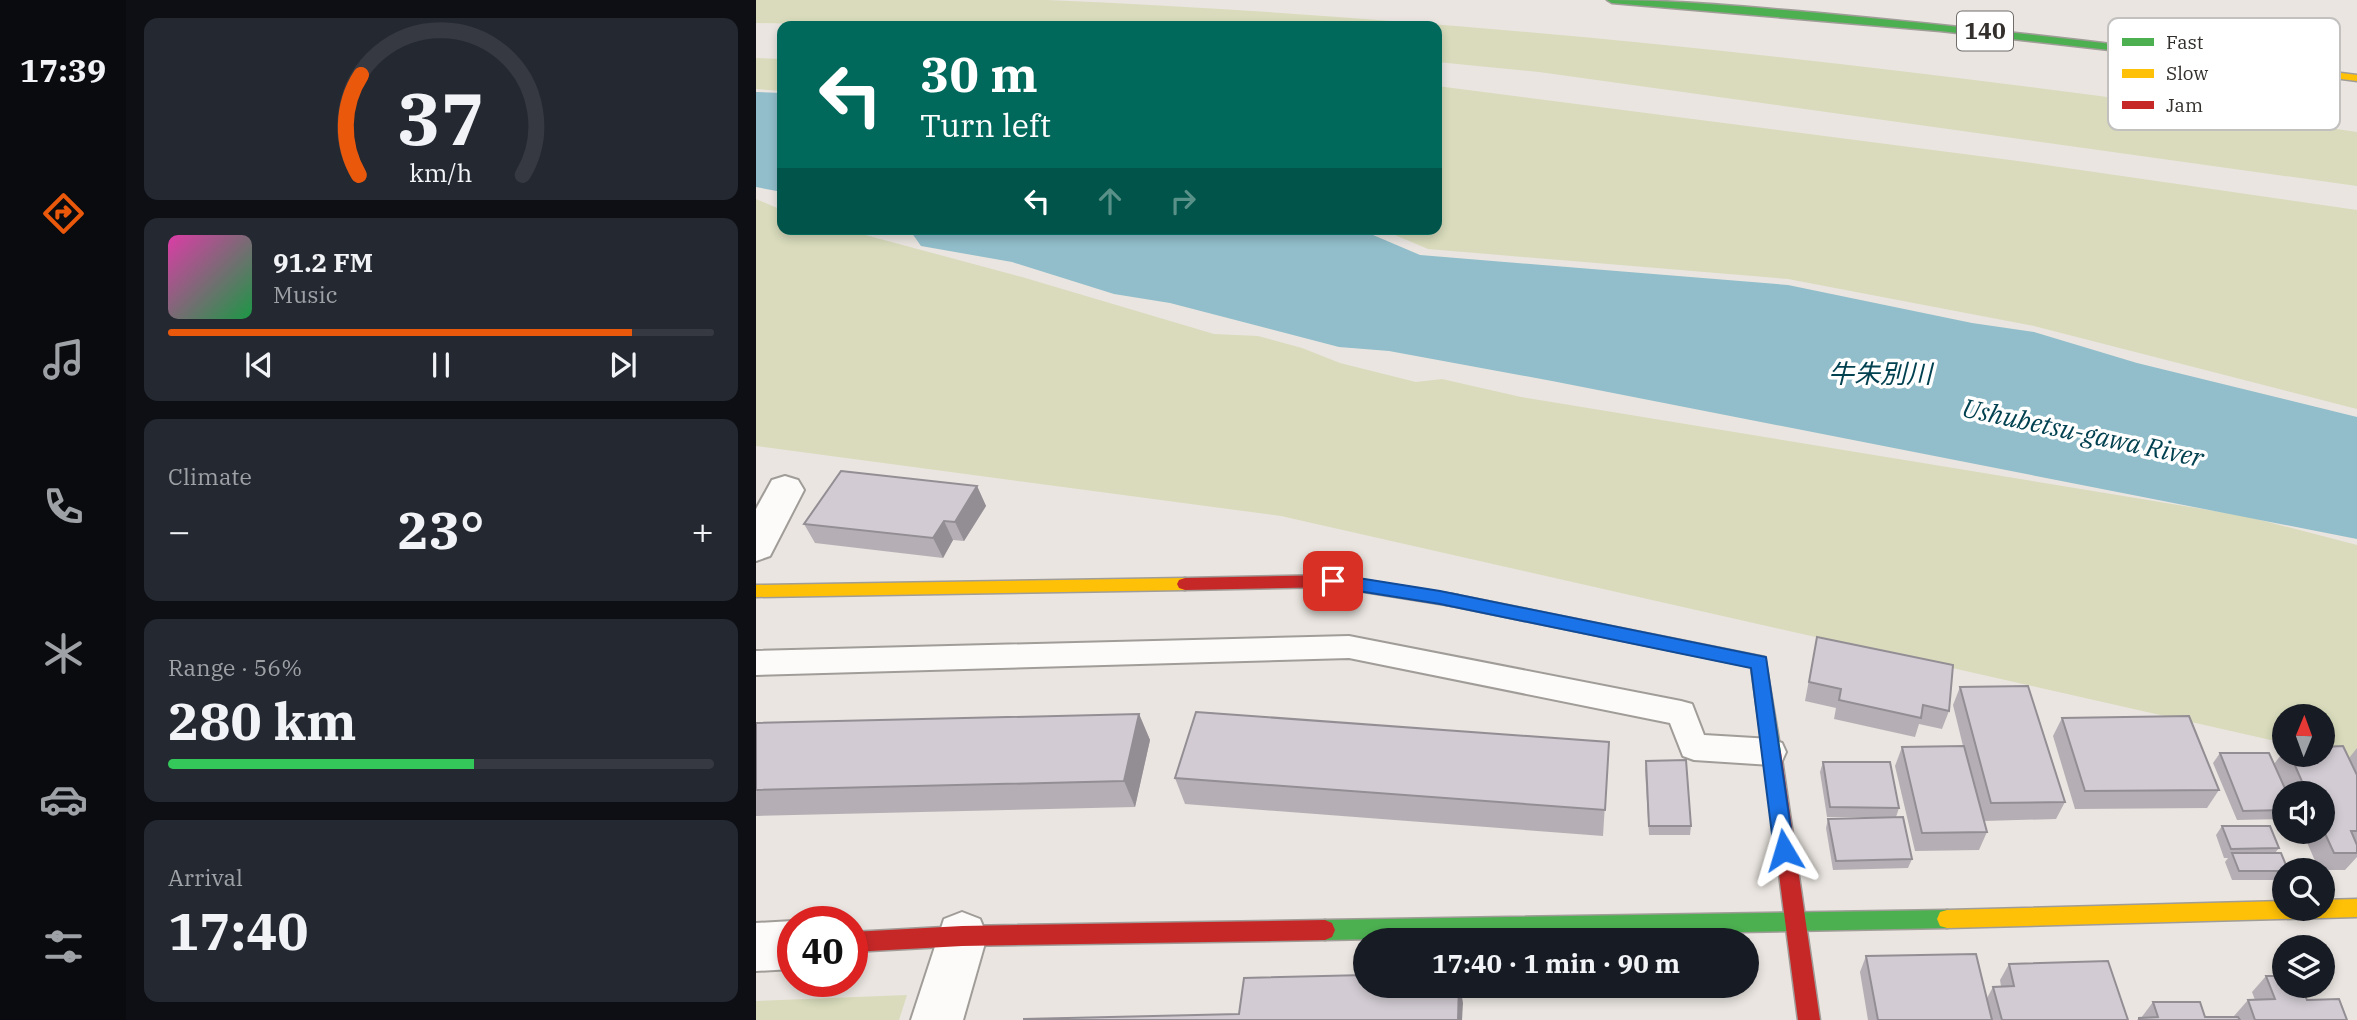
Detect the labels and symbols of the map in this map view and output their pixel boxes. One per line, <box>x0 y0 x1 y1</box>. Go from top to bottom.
road number: 140 <box>1957 12 2013 50</box>
legend <box>2108 18 2340 130</box>
text: Fast <box>2166 30 2204 54</box>
text: Slow <box>2166 61 2208 85</box>
text: Jam <box>2166 93 2203 117</box>
water label: 牛朱別川 <box>1828 356 1935 390</box>
water label: Ushubetsu-gawa River <box>1959 390 2208 474</box>
pin <box>1303 551 1363 611</box>
north arrow <box>2272 704 2334 766</box>
position arrow <box>1747 813 1821 887</box>
speed limit sign: 40 <box>777 906 868 997</box>

